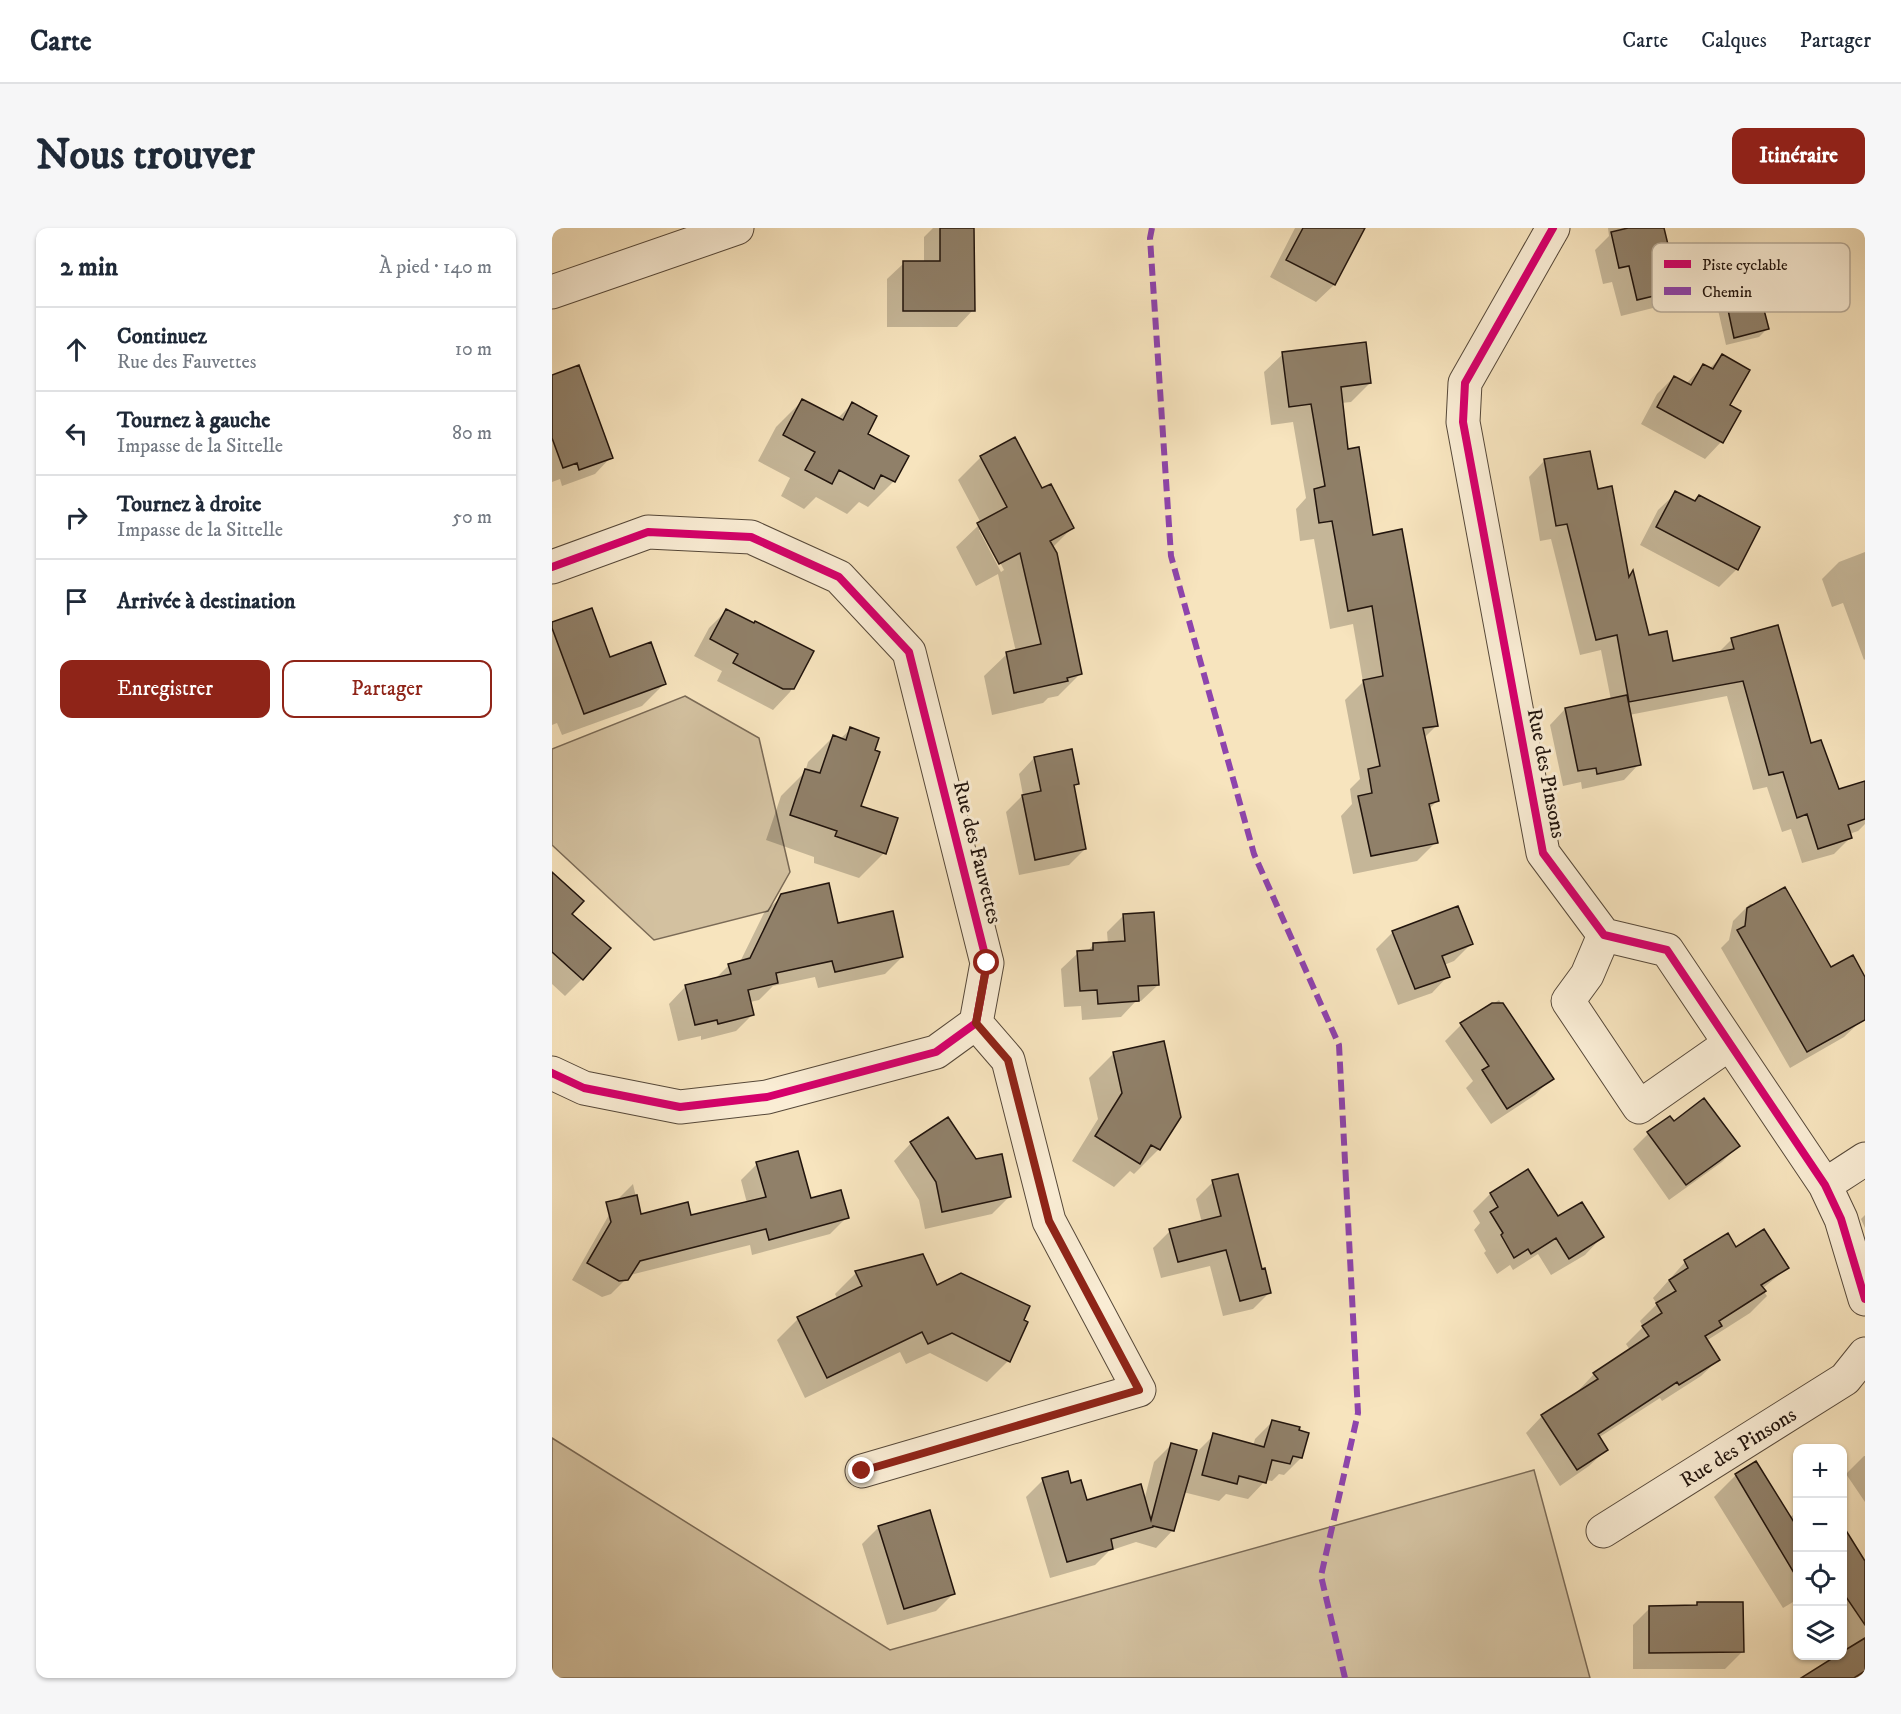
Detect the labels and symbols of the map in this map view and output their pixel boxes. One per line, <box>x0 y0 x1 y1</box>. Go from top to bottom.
legend <box>1652 243 1850 312</box>
text: Piste cyclable <box>1702 255 1788 275</box>
text: Chemin <box>1702 282 1753 302</box>
street label: Rue des Pinsons <box>1521 706 1571 840</box>
street label: Rue des Fauvettes <box>947 778 1007 926</box>
route start <box>973 949 999 975</box>
street label: Rue des Pinsons <box>1676 1402 1801 1494</box>
route end <box>848 1457 874 1483</box>

